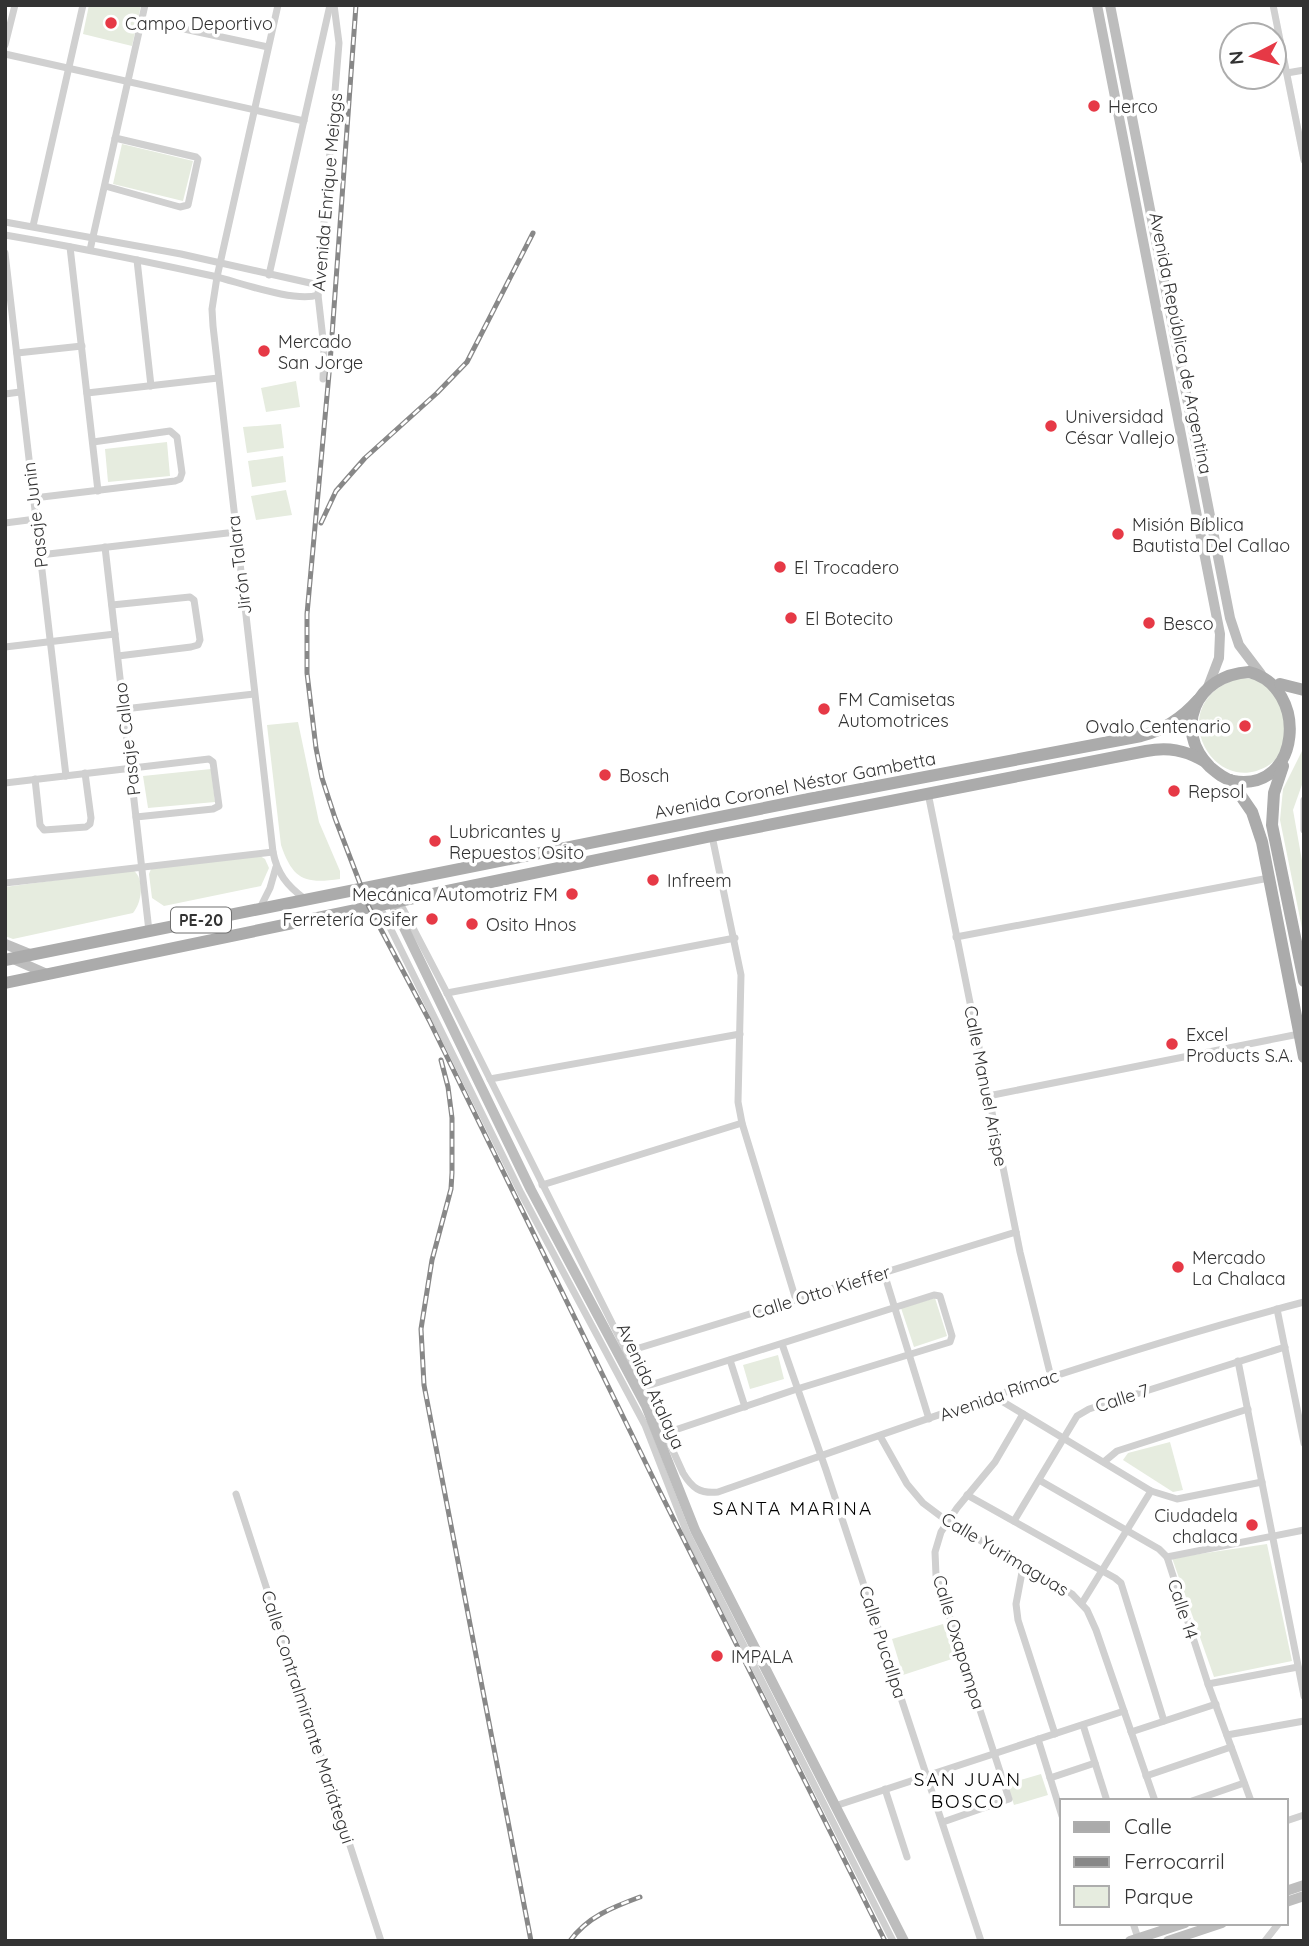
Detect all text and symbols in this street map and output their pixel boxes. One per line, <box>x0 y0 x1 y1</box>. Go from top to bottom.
place label: Campo Deportivo <box>125 12 273 35</box>
marker: Campo Deportivo <box>103 15 119 31</box>
north arrow <box>1218 21 1288 91</box>
text: N <box>1223 50 1249 66</box>
street label: Avenida Enrique Meiggs <box>307 92 347 292</box>
place label: Herco <box>1108 95 1158 118</box>
marker: Herco <box>1086 98 1102 114</box>
street label: Avenida República de Argentina <box>1144 210 1218 476</box>
place label: Mercado San Jorge <box>278 330 363 374</box>
marker: Mercado San Jorge <box>256 343 272 359</box>
place label: Universidad César Vallejo <box>1065 405 1175 449</box>
marker: Universidad César Vallejo <box>1043 418 1059 434</box>
street label: Pasaje Junin <box>17 461 53 569</box>
place label: Misión Bíblica Bautista Del Callao <box>1132 513 1290 557</box>
street label: Jirón Talara <box>221 514 257 616</box>
marker: Misión Bíblica Bautista Del Callao <box>1110 526 1126 542</box>
place label: El Trocadero <box>794 556 899 579</box>
marker: El Trocadero <box>772 559 788 575</box>
place label: El Botecito <box>805 607 893 630</box>
marker: El Botecito <box>783 610 799 626</box>
place label: Besco <box>1163 612 1214 635</box>
marker: Besco <box>1141 615 1157 631</box>
street label: Pasaje Callao <box>109 681 145 797</box>
place label: FM Camisetas Automotrices <box>838 688 955 732</box>
marker: FM Camisetas Automotrices <box>816 701 832 717</box>
place label: Ovalo Centenario <box>1086 715 1231 738</box>
marker: Ovalo Centenario <box>1237 718 1253 734</box>
street label: Avenida Coronel Néstor Gambetta <box>652 746 938 824</box>
place label: Bosch <box>619 764 670 787</box>
marker: Bosch <box>597 767 613 783</box>
place label: Repsol <box>1188 780 1245 803</box>
marker: Repsol <box>1166 783 1182 799</box>
place label: Lubricantes y Repuestos Osito <box>449 820 584 864</box>
marker: Lubricantes y Repuestos Osito <box>427 833 443 849</box>
place label: Infreem <box>667 869 732 892</box>
marker: Infreem <box>645 872 661 888</box>
place label: Mecánica Automotriz FM <box>352 883 558 906</box>
marker: Mecánica Automotriz FM <box>564 886 580 902</box>
road number: PE-20 <box>171 908 231 932</box>
place label: Ferretería Osifer <box>283 908 418 931</box>
marker: Ferretería Osifer <box>424 911 440 927</box>
place label: Osito Hnos <box>486 913 577 936</box>
marker: Osito Hnos <box>464 916 480 932</box>
street label: Calle Manuel Arispe <box>959 1004 1013 1168</box>
place label: Excel Products S.A. <box>1186 1023 1293 1067</box>
marker: Excel Products S.A. <box>1164 1036 1180 1052</box>
place label: Mercado La Chalaca <box>1192 1246 1286 1290</box>
marker: Mercado La Chalaca <box>1170 1259 1186 1275</box>
street label: Calle Otto Kieffer <box>749 1260 893 1324</box>
street label: Avenida Atalaya <box>612 1319 690 1453</box>
street label: Avenida Rímac <box>936 1364 1062 1426</box>
street label: Calle 7 <box>1092 1379 1152 1417</box>
district label: SANTA MARINA <box>713 1496 873 1520</box>
place label: Ciudadela chalaca <box>1154 1504 1238 1548</box>
street label: Calle Yurimaguas <box>937 1507 1073 1601</box>
marker: Ciudadela chalaca <box>1244 1517 1260 1533</box>
street label: Calle Oxapampa <box>928 1572 990 1712</box>
street label: Calle 14 <box>1163 1576 1203 1642</box>
street label: Calle Pucallpa <box>854 1583 912 1701</box>
street label: Calle Contralmirante Mariátegui <box>256 1587 360 1847</box>
place label: IMPALA <box>731 1645 794 1668</box>
marker: IMPALA <box>709 1648 725 1664</box>
district label: SAN JUAN BOSCO <box>914 1767 1022 1813</box>
legend <box>1060 1799 1288 1925</box>
text: Calle <box>1124 1813 1172 1839</box>
text: Ferrocarril <box>1124 1848 1225 1874</box>
text: Parque <box>1124 1883 1193 1909</box>

